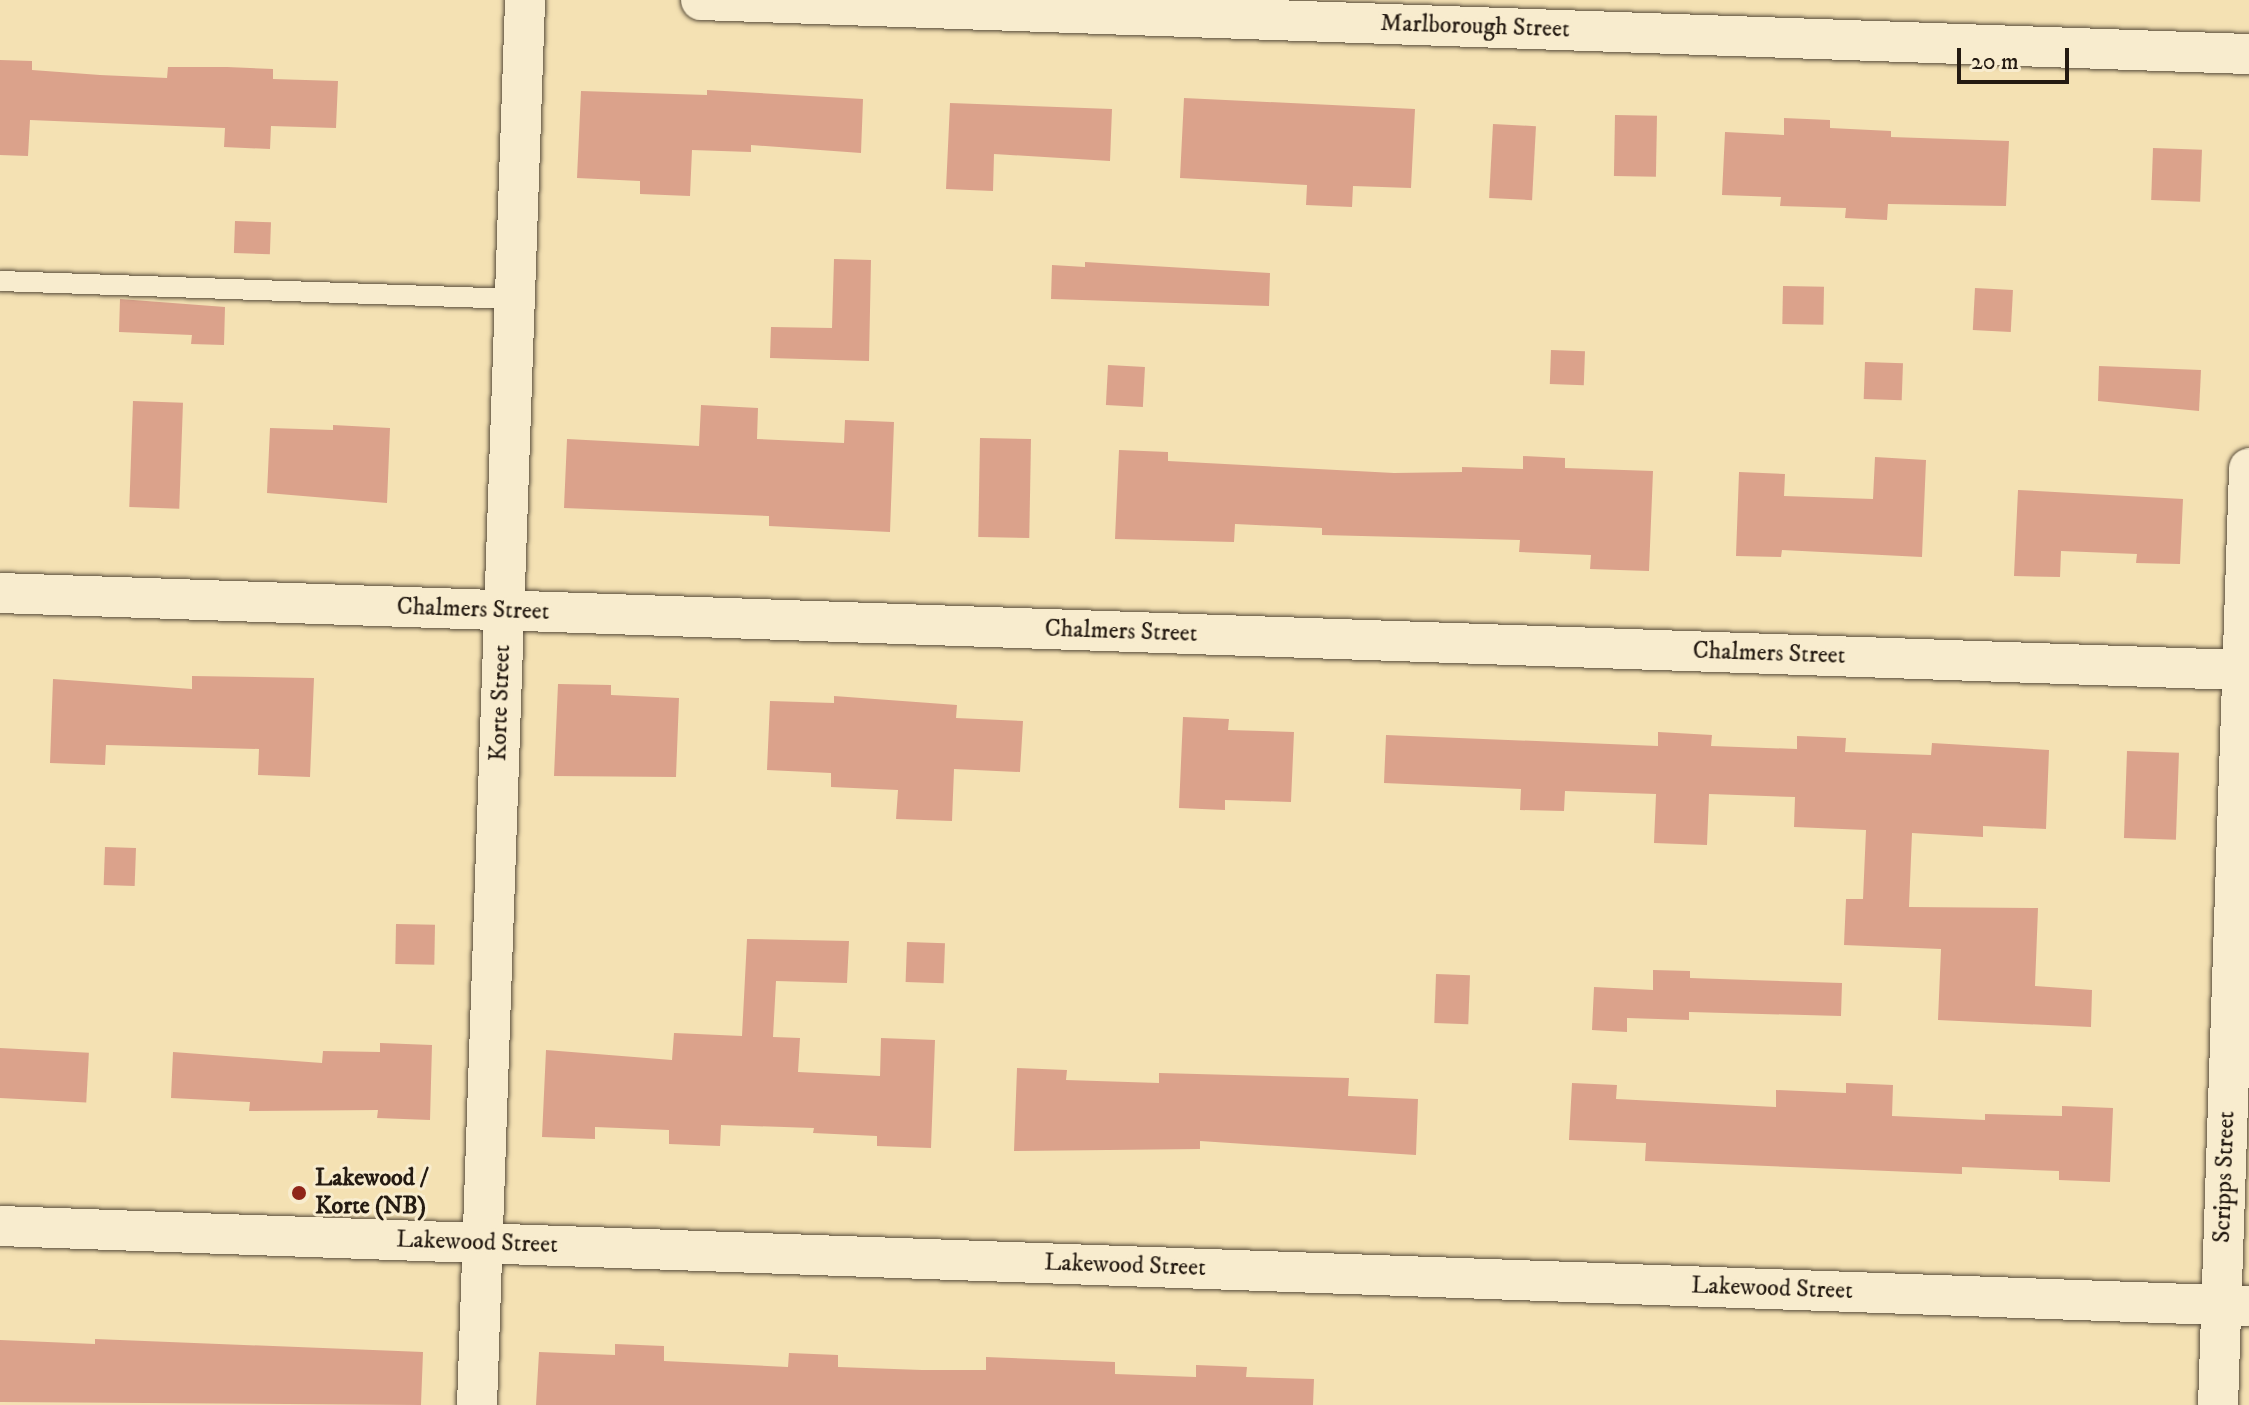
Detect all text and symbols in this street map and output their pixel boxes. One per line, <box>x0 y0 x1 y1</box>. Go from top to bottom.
street label: Marlborough Street <box>1380 9 1570 45</box>
scale bar <box>1961 32 2073 82</box>
text: 20 m <box>1971 47 2019 77</box>
street label: Chalmers Street <box>396 593 550 627</box>
street label: Chalmers Street <box>1044 615 1198 649</box>
street label: Chalmers Street <box>1692 637 1846 671</box>
street label: Korte Street <box>485 644 517 762</box>
street label: Scripps Street <box>2208 1111 2242 1243</box>
place label: Lakewood / Korte (NB) <box>315 1165 426 1221</box>
marker: Lakewood / Korte (NB) <box>290 1184 308 1202</box>
street label: Lakewood Street <box>396 1226 558 1260</box>
street label: Lakewood Street <box>1044 1249 1206 1283</box>
street label: Lakewood Street <box>1691 1272 1853 1306</box>

